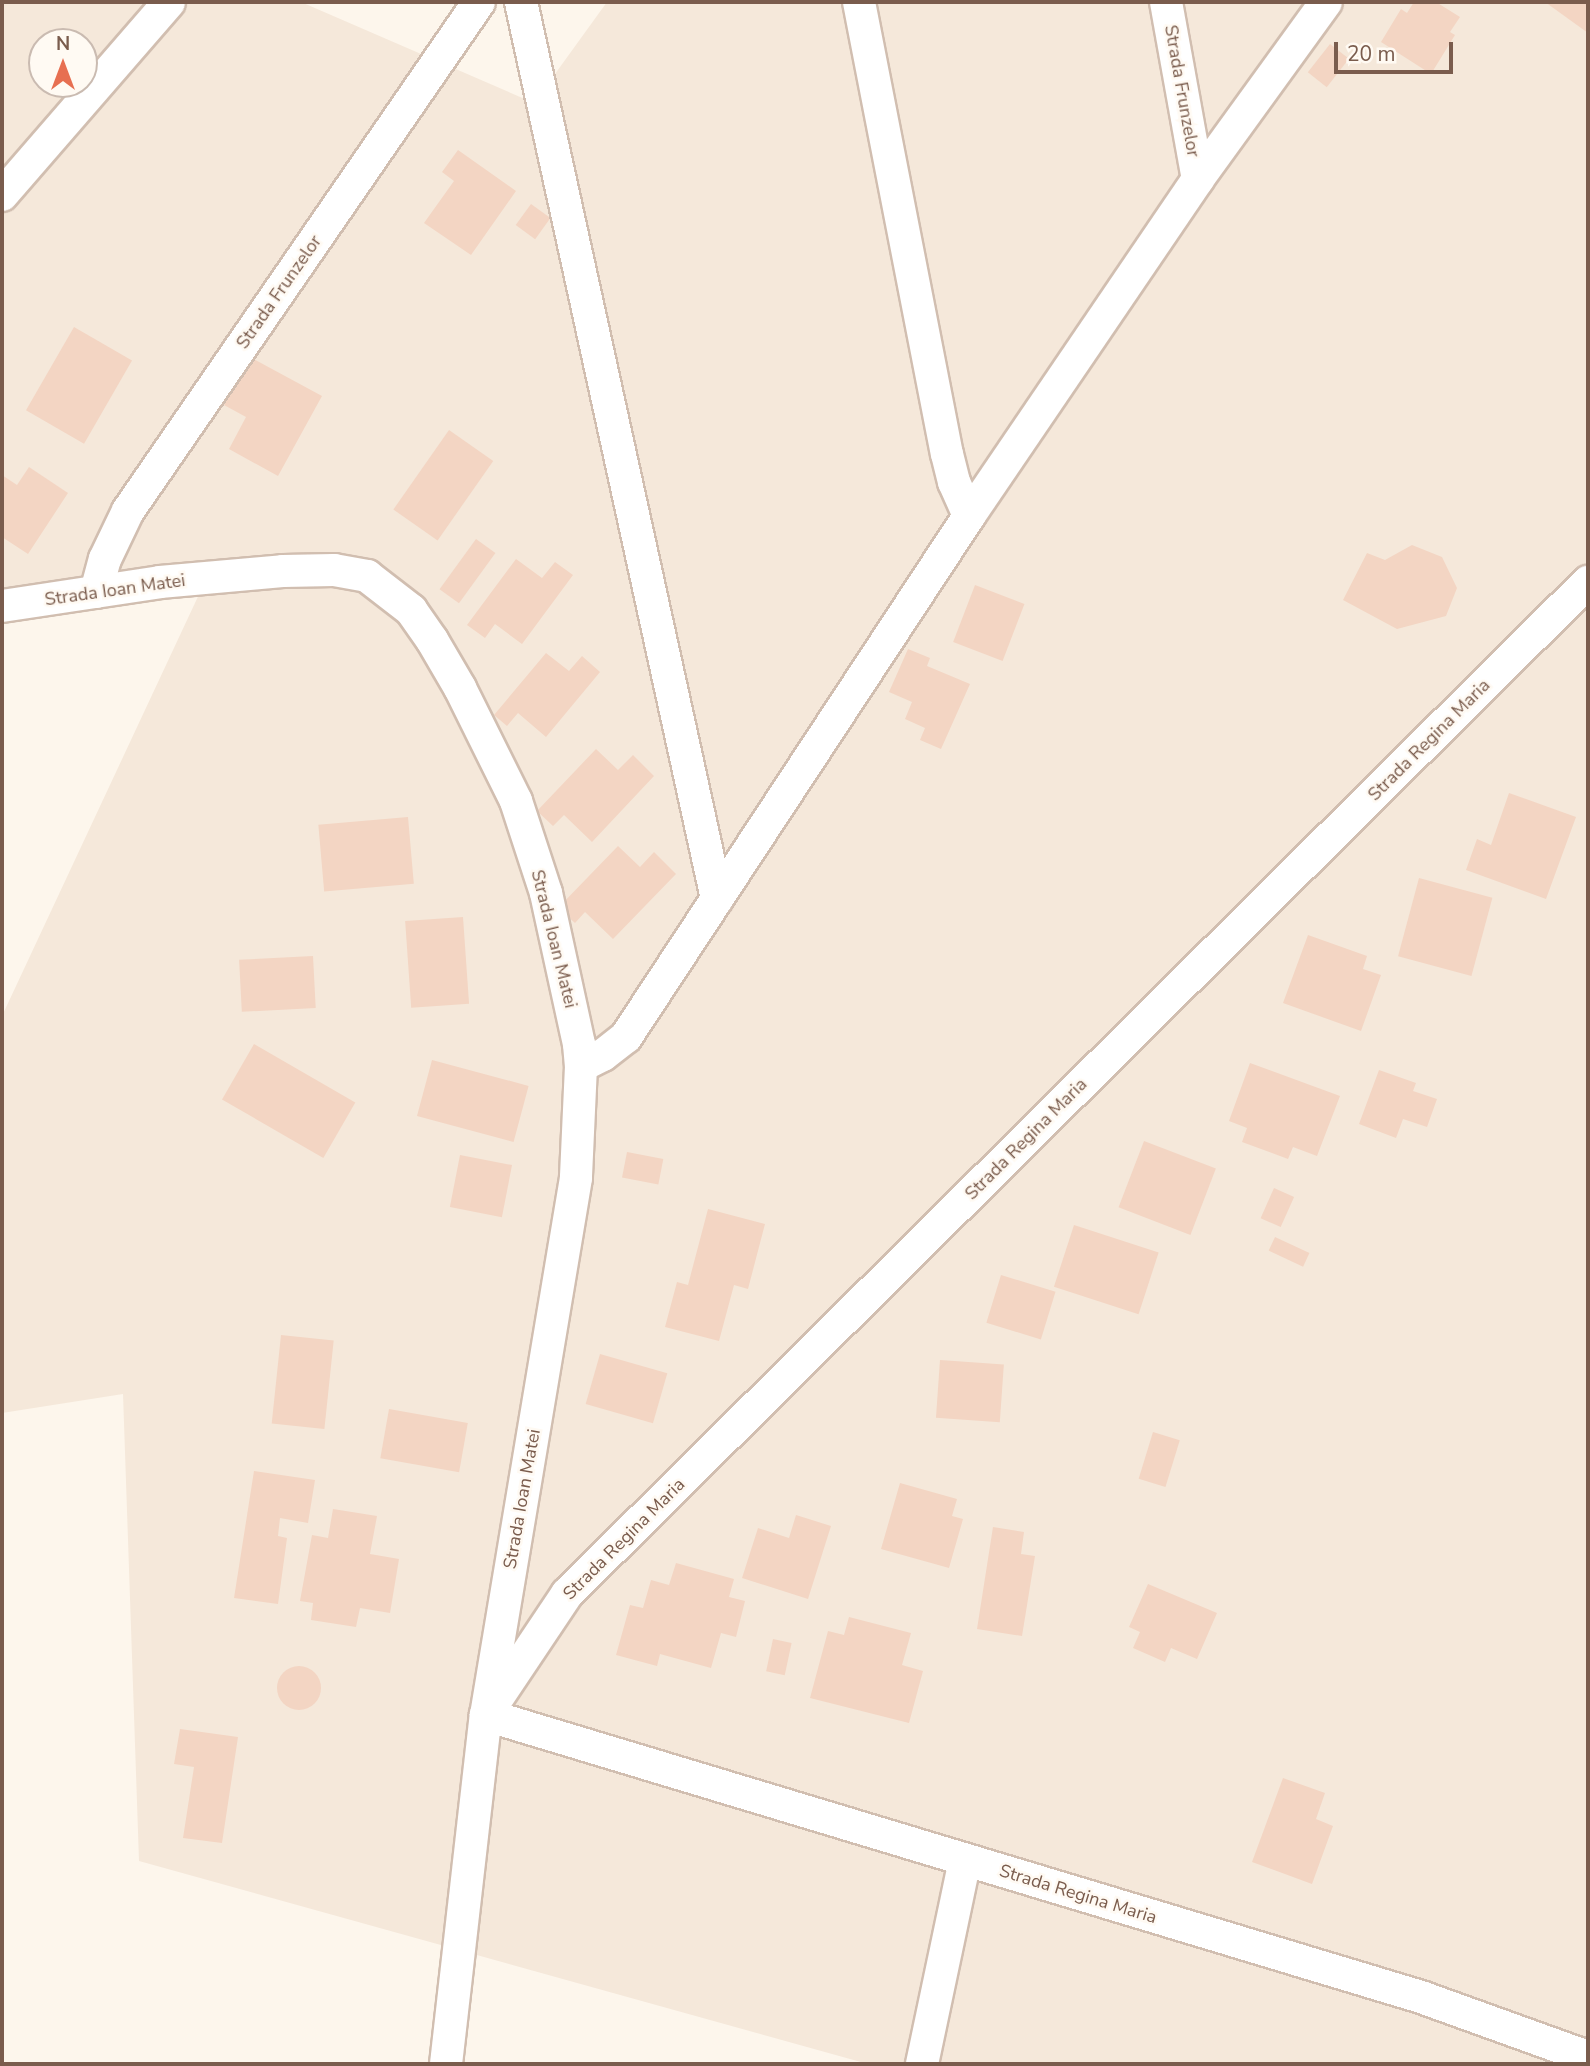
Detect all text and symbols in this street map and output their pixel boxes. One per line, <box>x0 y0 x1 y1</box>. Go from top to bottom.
street label: Strada Frunzelor <box>1160 23 1204 159</box>
north arrow <box>28 28 98 98</box>
scale bar <box>1338 28 1457 72</box>
text: N <box>56 31 70 57</box>
text: 20 m <box>1347 40 1396 68</box>
street label: Strada Frunzelor <box>232 231 326 353</box>
street label: Strada Ioan Matei <box>43 569 187 611</box>
street label: Strada Regina Maria <box>1364 675 1494 805</box>
street label: Strada Ioan Matei <box>526 868 582 1010</box>
street label: Strada Regina Maria <box>961 1074 1091 1204</box>
street label: Strada Ioan Matei <box>499 1427 545 1571</box>
street label: Strada Regina Maria <box>559 1474 689 1604</box>
street label: Strada Regina Maria <box>997 1860 1159 1928</box>

